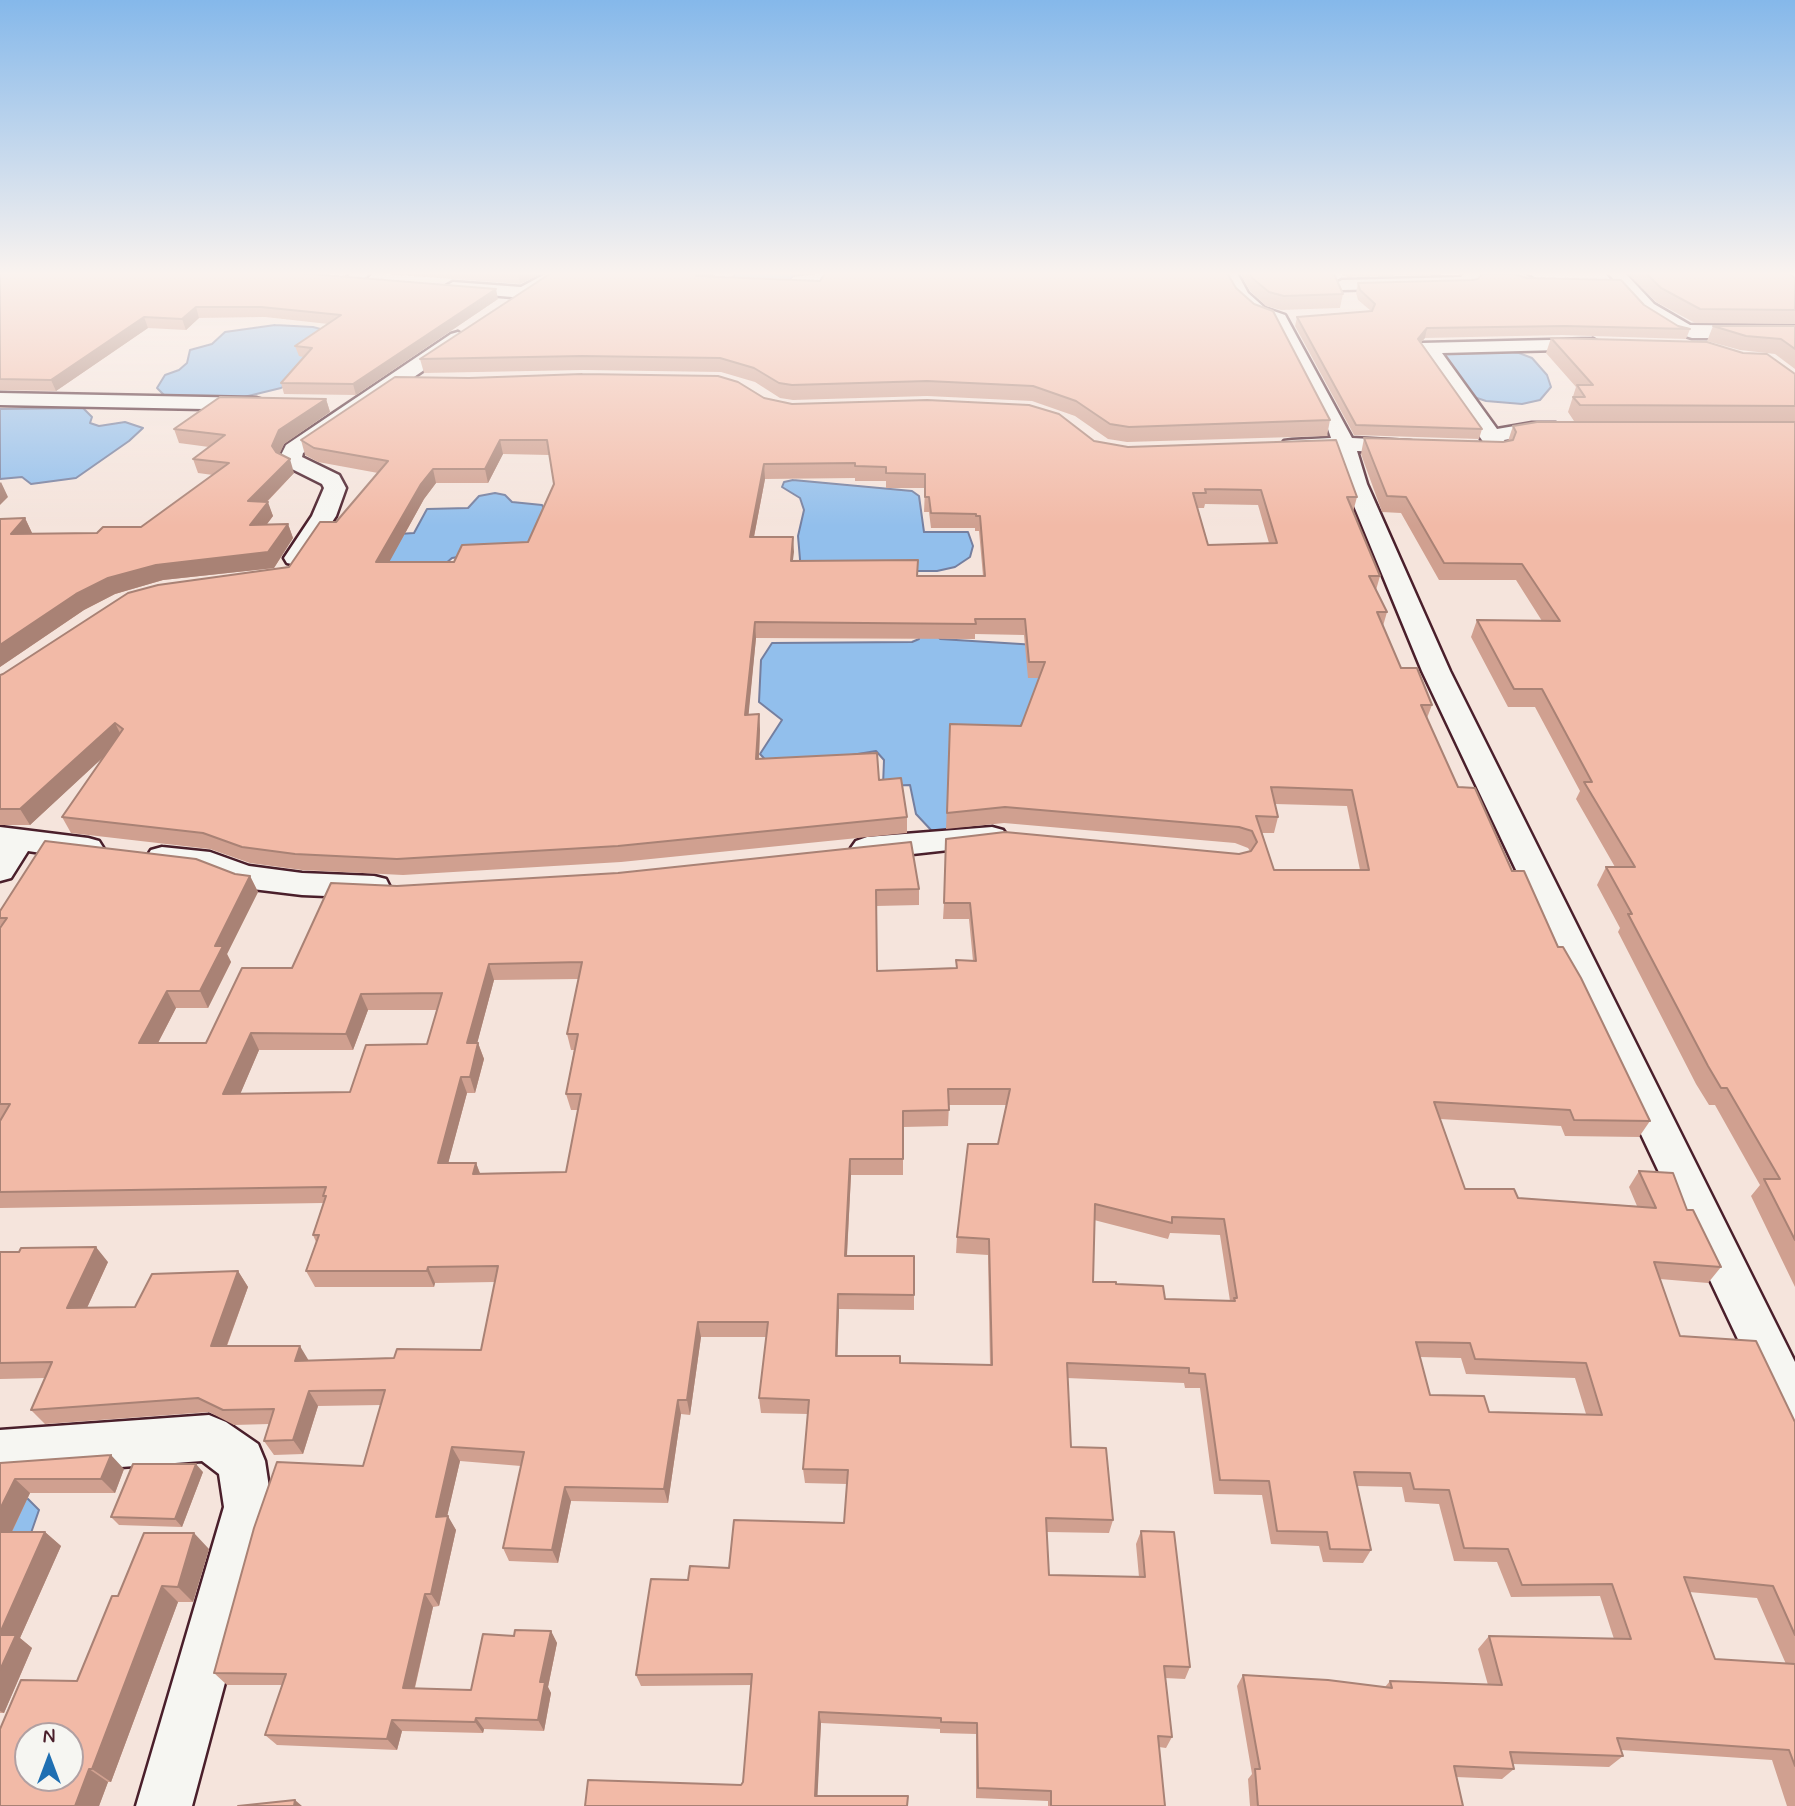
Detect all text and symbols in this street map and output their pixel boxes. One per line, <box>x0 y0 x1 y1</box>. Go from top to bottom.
north arrow <box>14 1722 84 1792</box>
text: N <box>43 1725 55 1750</box>

